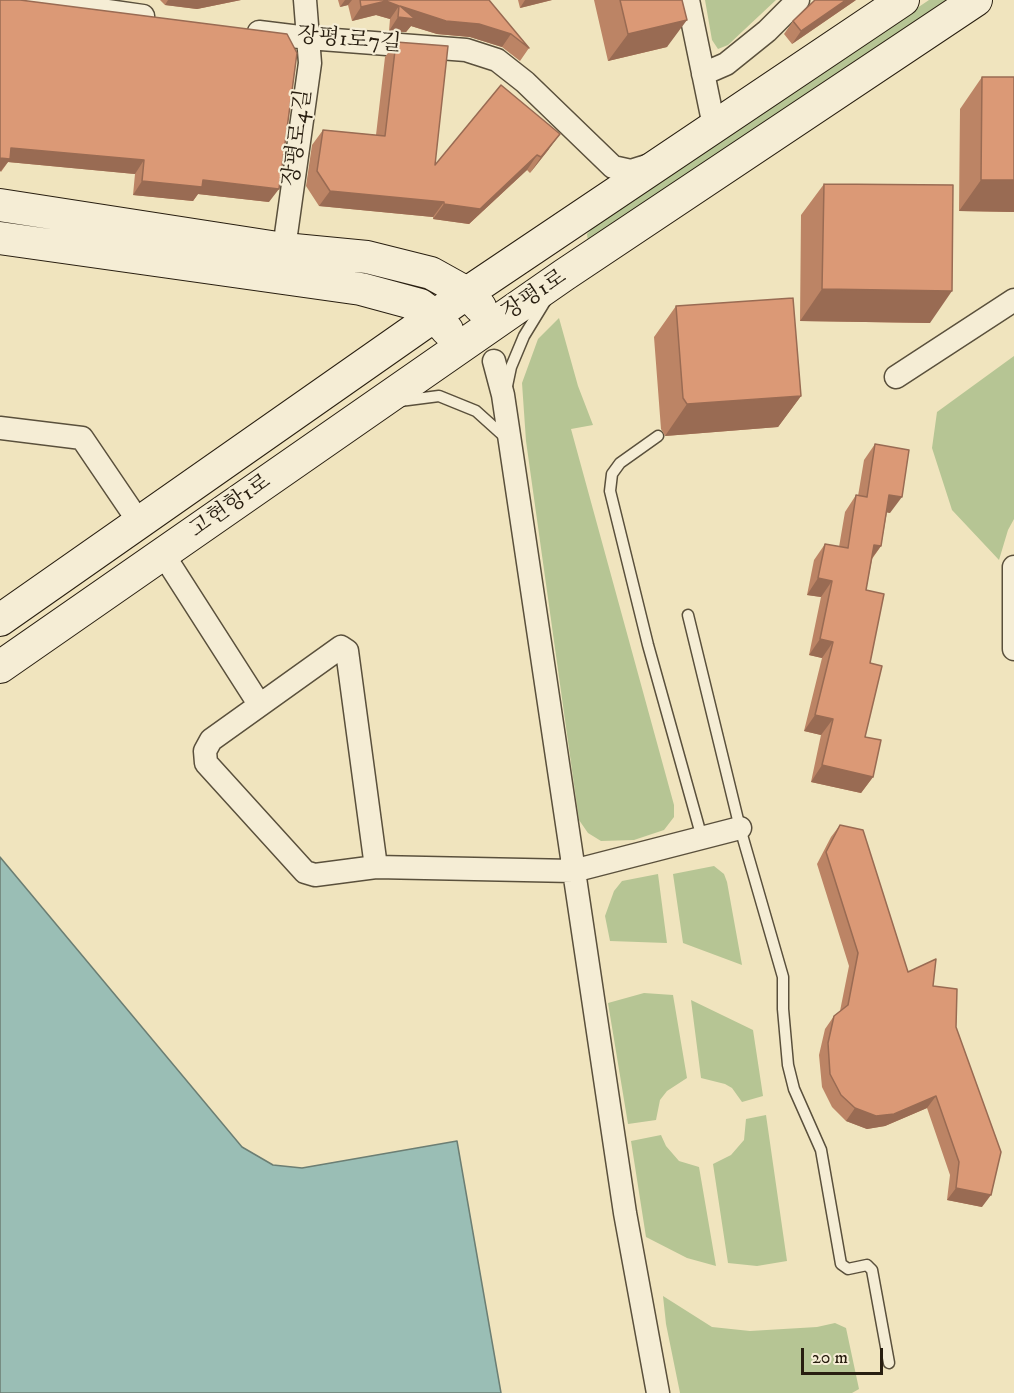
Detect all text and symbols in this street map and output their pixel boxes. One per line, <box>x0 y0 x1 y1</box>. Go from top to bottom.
street label: 장평1로7길 <box>296 23 402 59</box>
street label: 장평로4길 <box>279 88 319 188</box>
street label: 장평1로 <box>498 265 572 327</box>
street label: 고현항1로 <box>185 469 277 545</box>
scale bar <box>804 1336 886 1374</box>
text: 20 m <box>812 1347 848 1369</box>

